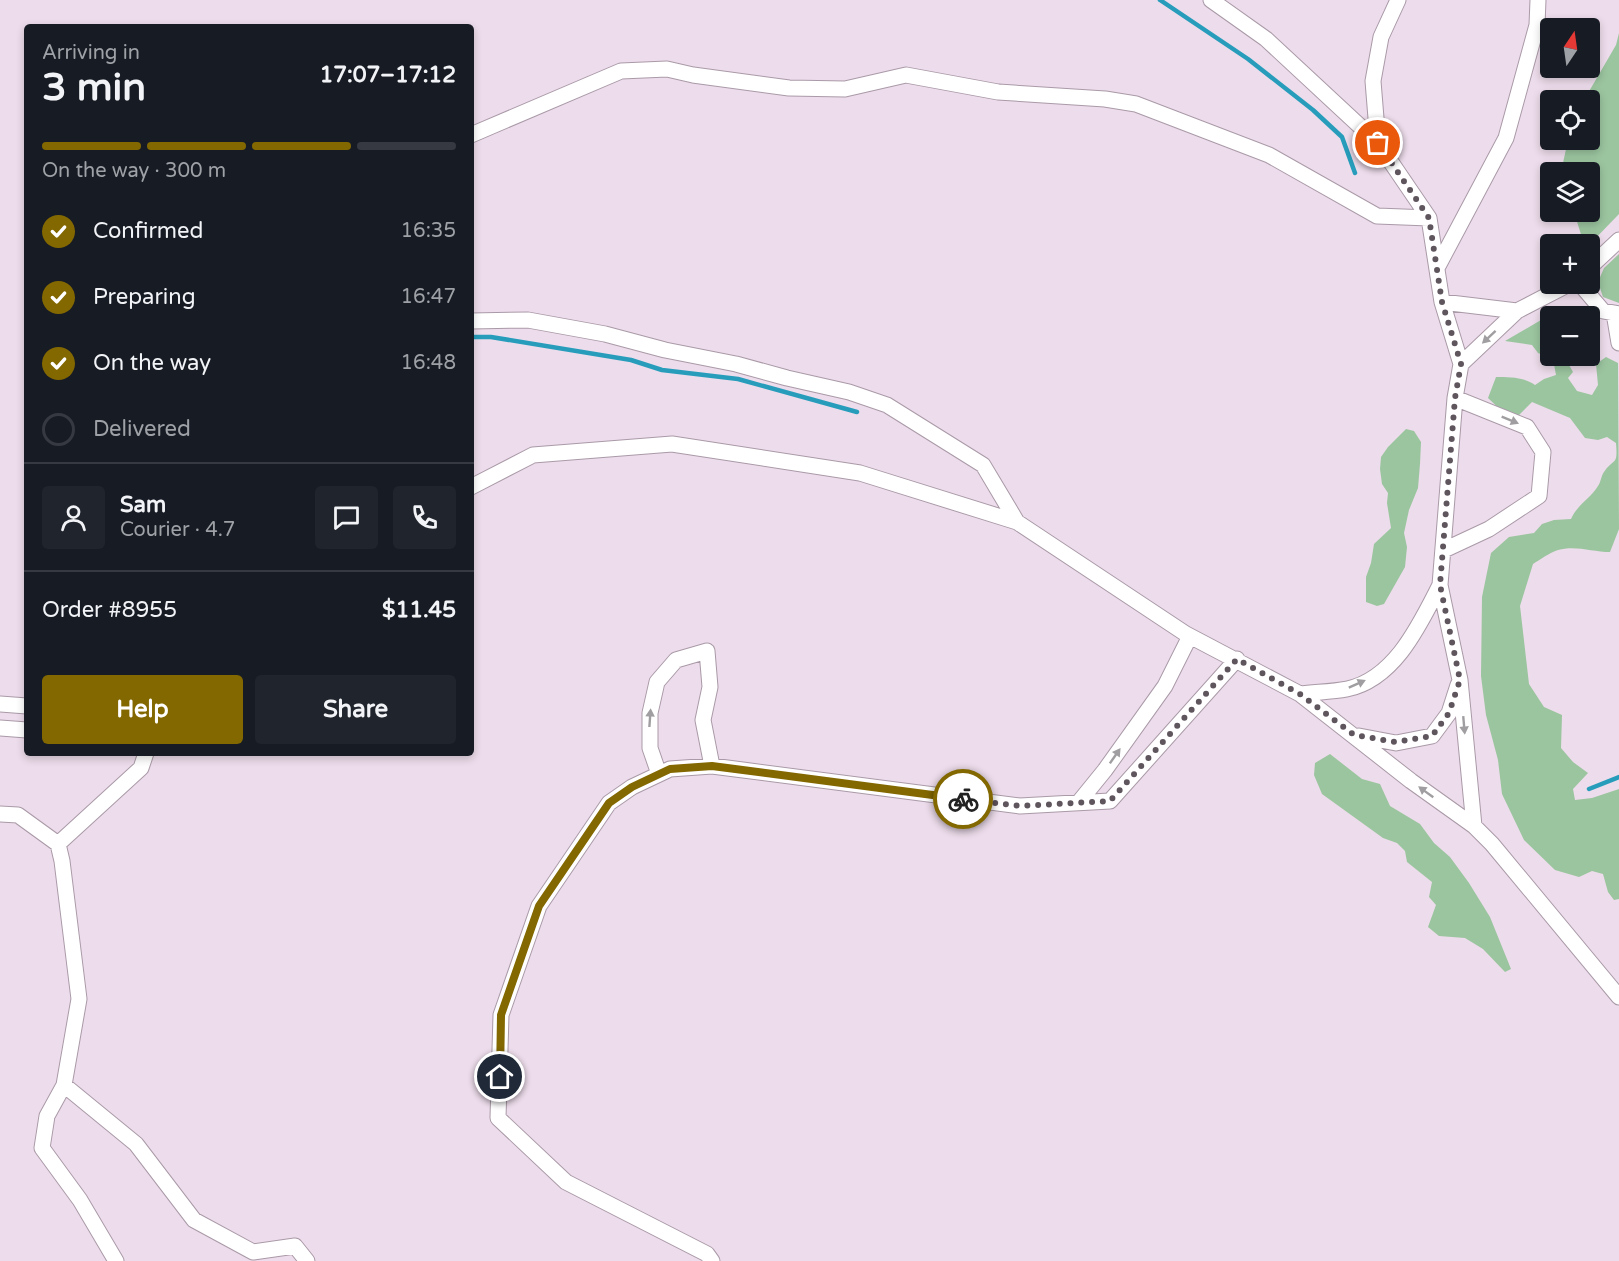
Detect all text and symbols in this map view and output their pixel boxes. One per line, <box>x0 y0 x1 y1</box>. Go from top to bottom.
north arrow <box>1540 18 1600 78</box>
map controls <box>1540 18 1600 366</box>
text: Arriving in <box>42 41 140 65</box>
text: 17:07–17:12 <box>319 62 456 88</box>
text: 3 min <box>42 64 146 111</box>
button: locate <box>1540 90 1600 150</box>
pin <box>1352 117 1403 168</box>
icon: bag <box>1361 126 1394 159</box>
text: On the way · 300 m <box>42 159 226 183</box>
button: layers <box>1540 162 1600 222</box>
icon: check <box>42 215 75 248</box>
text: Confirmed <box>93 218 203 244</box>
text: 16:35 <box>401 219 456 243</box>
button: + <box>1540 234 1600 294</box>
icon: check <box>42 281 75 314</box>
text: Preparing <box>93 284 196 310</box>
text: 16:47 <box>401 285 456 309</box>
button: − <box>1540 306 1600 366</box>
one-way arrow <box>1482 330 1497 344</box>
icon: check <box>42 347 75 380</box>
text: On the way <box>93 350 211 376</box>
text: 16:48 <box>401 351 456 375</box>
one-way arrow <box>1501 415 1519 425</box>
text: Delivered <box>93 416 191 442</box>
button: person <box>42 486 105 549</box>
button: chat <box>315 486 378 549</box>
button: phone <box>393 486 456 549</box>
text: Sam <box>120 492 166 518</box>
text: Courier · 4.7 <box>120 518 235 542</box>
text: Order #8955 <box>42 597 177 623</box>
text: $11.45 <box>382 597 456 623</box>
button: Help <box>42 675 243 744</box>
button: Share <box>255 675 456 744</box>
one-way arrow <box>1349 680 1366 689</box>
one-way arrow <box>646 708 655 727</box>
one-way arrow <box>1460 715 1469 734</box>
one-way arrow <box>1109 749 1121 765</box>
courier <box>933 769 993 829</box>
icon: bike <box>947 783 980 816</box>
one-way arrow <box>1419 786 1435 798</box>
pin <box>474 1051 525 1102</box>
icon: home <box>483 1060 516 1093</box>

